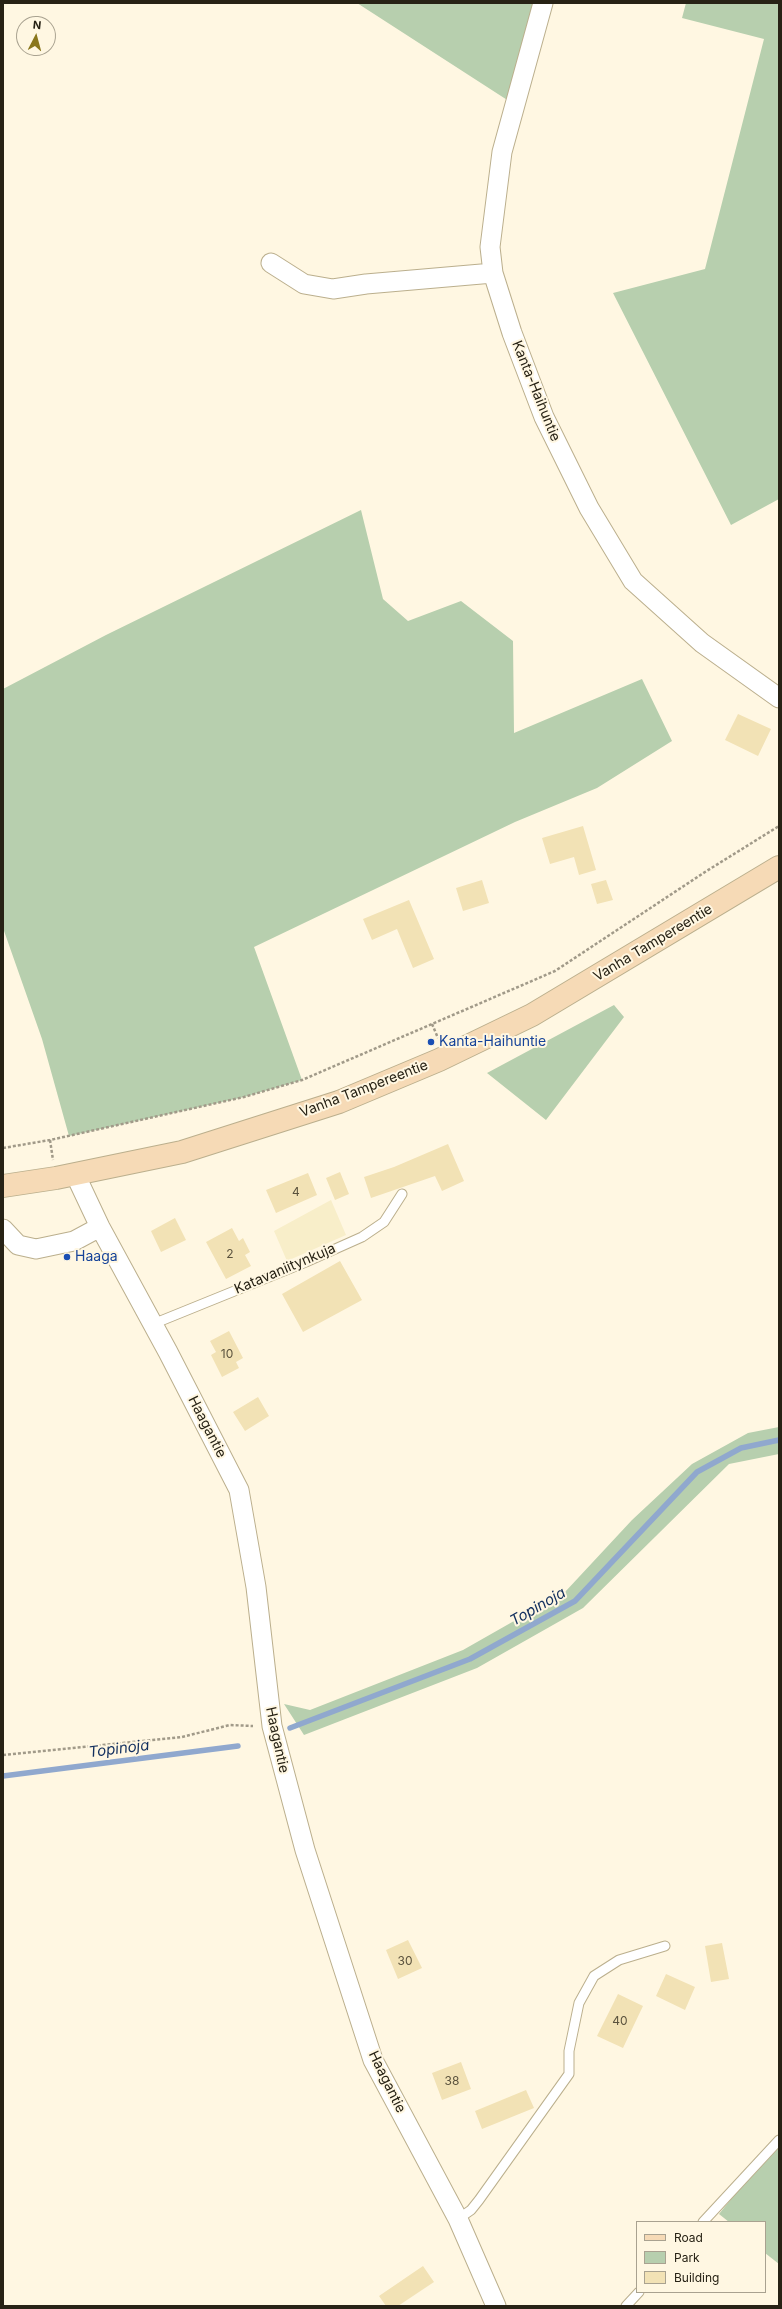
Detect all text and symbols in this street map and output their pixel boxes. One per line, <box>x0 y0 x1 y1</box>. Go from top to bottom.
north arrow <box>16 16 56 56</box>
text: N <box>32 18 42 32</box>
street label: Kanta-Haihuntie <box>508 338 564 444</box>
street label: Vanha Tampereentie <box>590 901 716 985</box>
place label: Kanta-Haihuntie <box>439 1034 546 1050</box>
marker: Kanta-Haihuntie <box>426 1037 436 1047</box>
street label: Vanha Tampereentie <box>298 1057 430 1121</box>
house number: 4 <box>292 1185 300 1199</box>
street label: Katavaniitynkuja <box>232 1240 338 1298</box>
house number: 2 <box>226 1247 234 1261</box>
place label: Haaga <box>75 1249 118 1265</box>
marker: Haaga <box>62 1252 72 1262</box>
house number: 10 <box>221 1347 233 1361</box>
street label: Haagantie <box>184 1393 230 1461</box>
water label: Topinoja <box>507 1584 569 1630</box>
street label: Haagantie <box>262 1705 292 1775</box>
water label: Topinoja <box>88 1736 150 1762</box>
house number: 30 <box>398 1954 412 1968</box>
house number: 40 <box>612 2014 628 2028</box>
street label: Haagantie <box>365 2048 409 2116</box>
house number: 38 <box>445 2074 459 2088</box>
legend <box>636 2221 766 2293</box>
text: Road <box>674 2230 703 2245</box>
text: Park <box>674 2250 700 2265</box>
text: Building <box>674 2270 719 2285</box>

